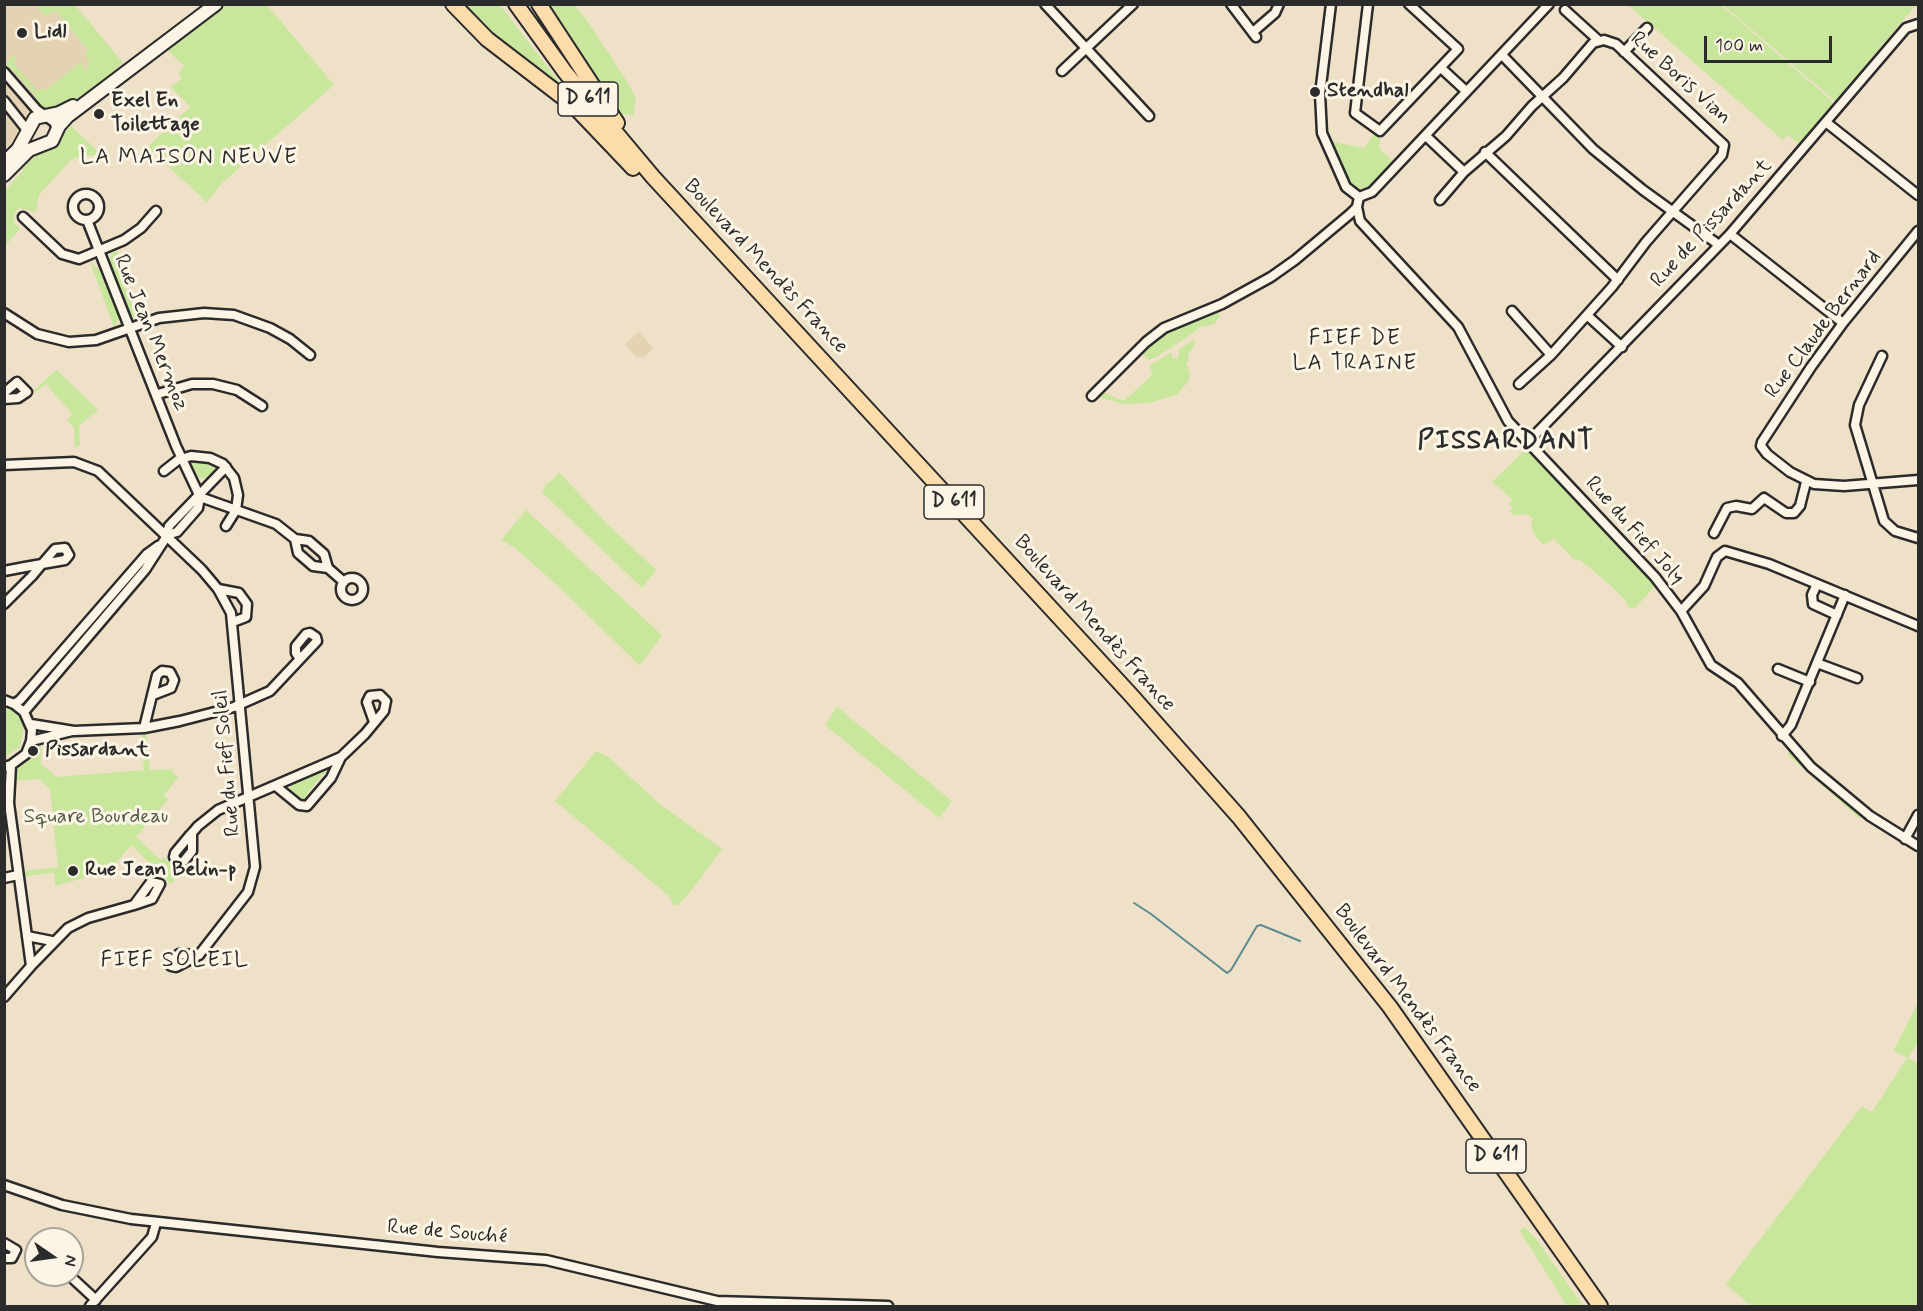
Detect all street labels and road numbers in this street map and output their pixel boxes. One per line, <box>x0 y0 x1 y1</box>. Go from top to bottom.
street label: Rue Boris Vian <box>1624 27 1736 131</box>
road number: D 611 <box>558 82 618 116</box>
street label: Rue de Pissardant <box>1646 154 1778 294</box>
street label: Boulevard Mendès France <box>678 175 852 359</box>
street label: Rue Claude Bernard <box>1760 246 1888 404</box>
street label: Rue Jean Mermoz <box>107 251 193 415</box>
street label: Rue du Fief Joly <box>1579 472 1689 590</box>
road number: D 611 <box>924 485 984 519</box>
street label: Boulevard Mendès France <box>1008 530 1180 718</box>
street label: Rue du Fief Soleil <box>209 689 247 837</box>
street label: Boulevard Mendès France <box>1328 900 1486 1098</box>
road number: D 611 <box>1466 1139 1526 1173</box>
street label: Rue de Souché <box>386 1215 508 1251</box>

